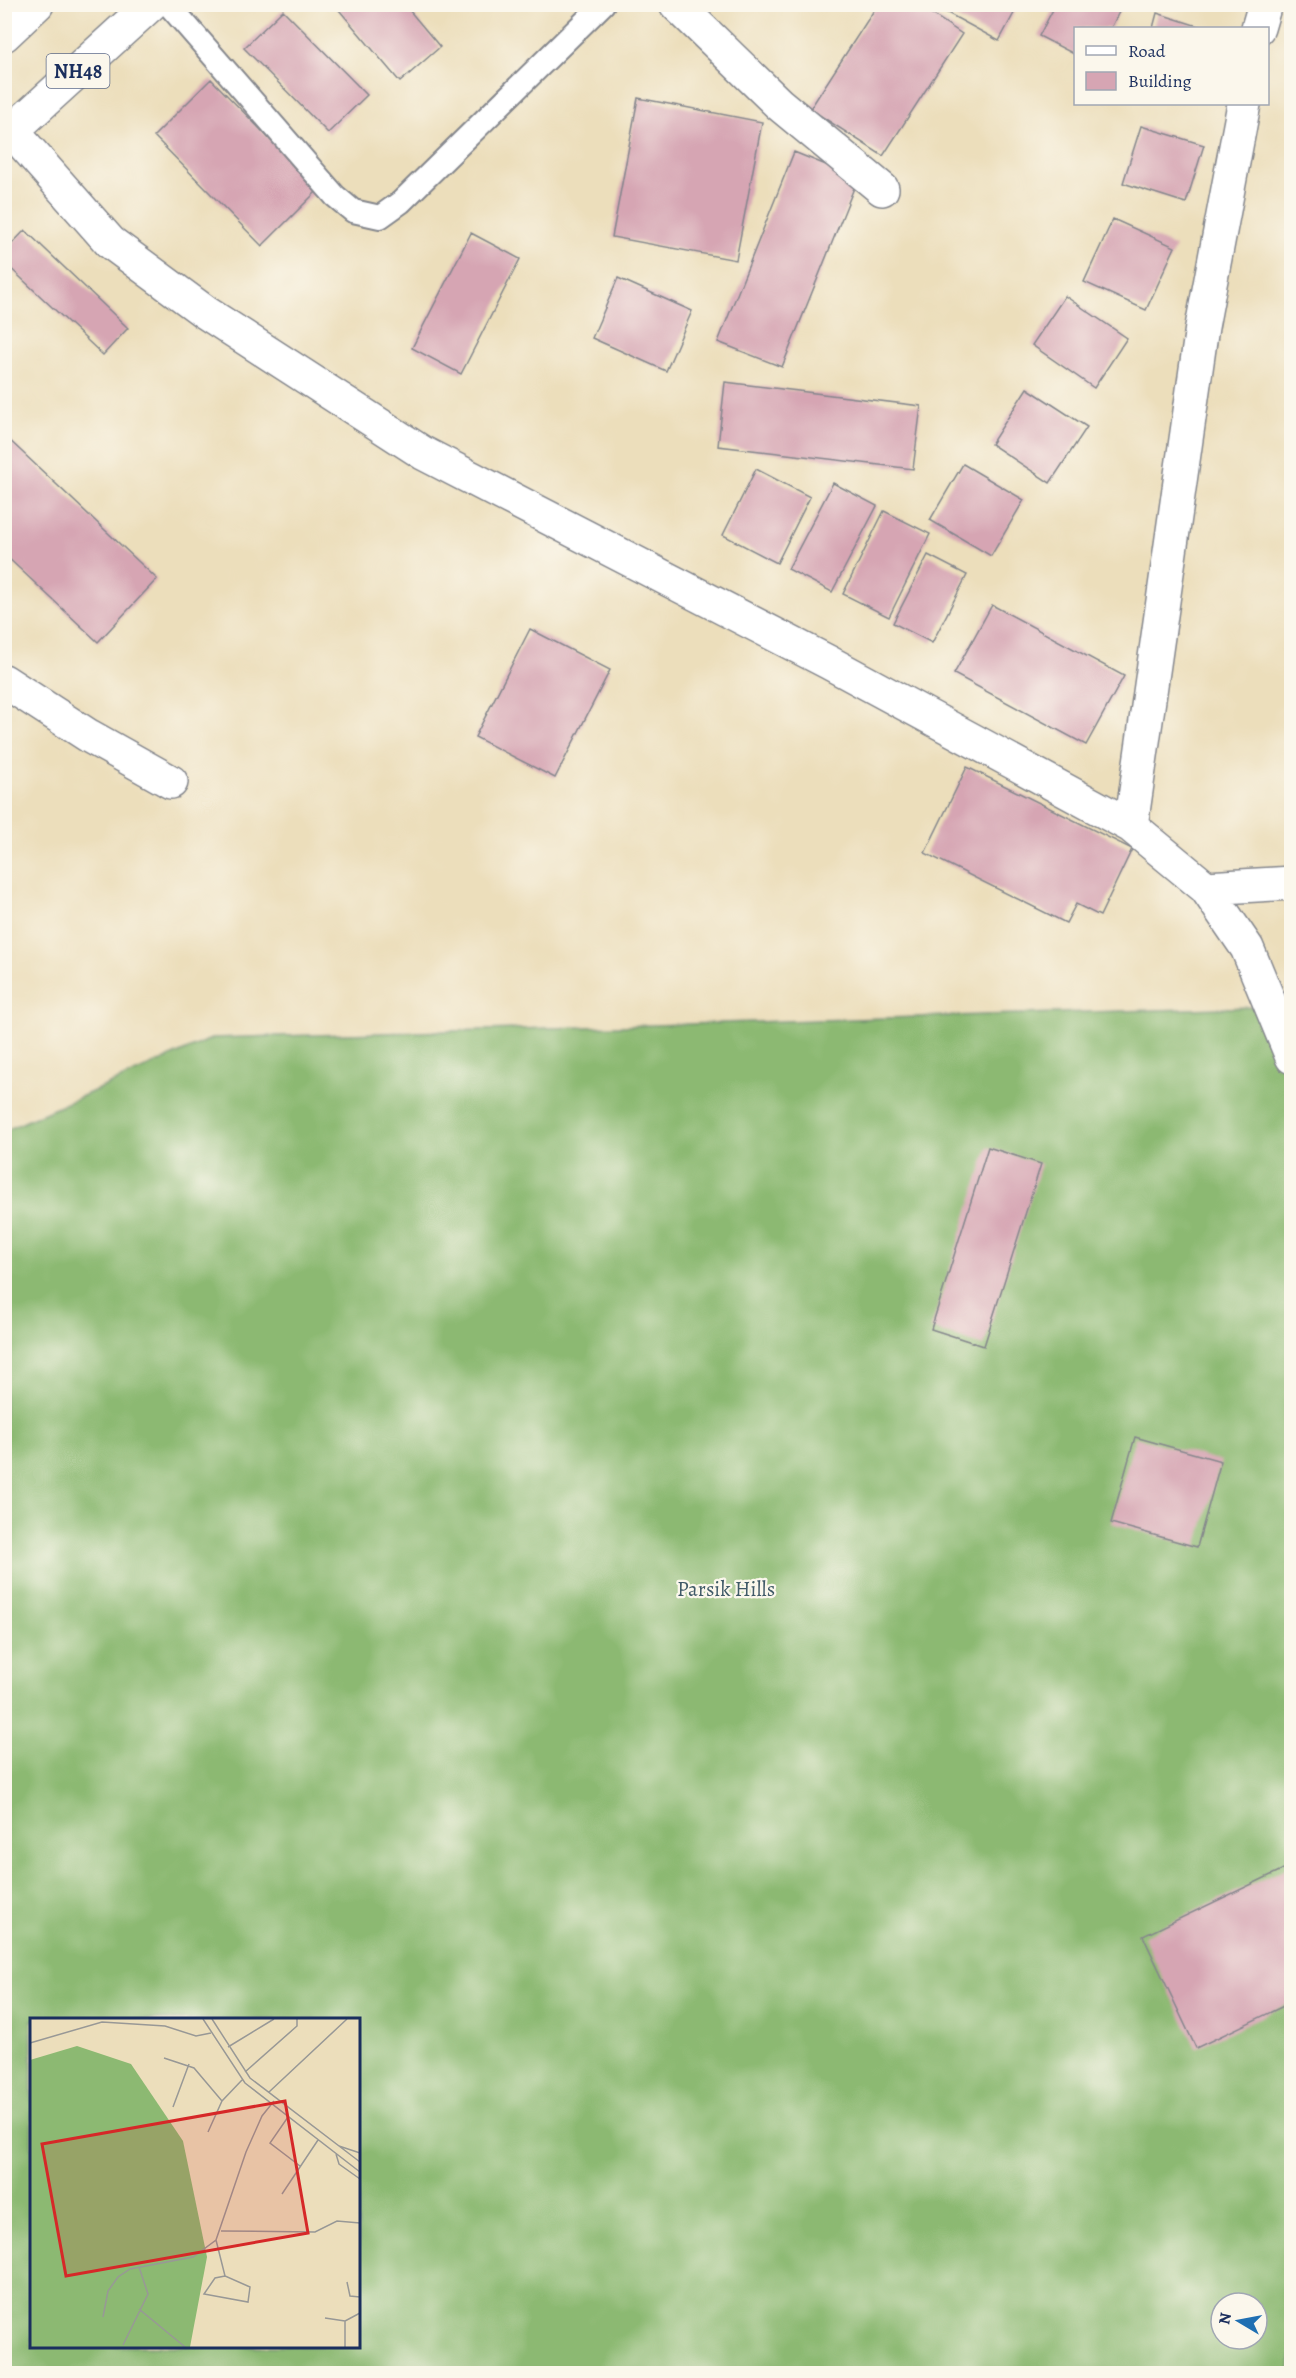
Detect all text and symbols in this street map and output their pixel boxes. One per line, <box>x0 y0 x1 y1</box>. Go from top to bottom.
legend <box>1074 27 1269 105</box>
text: Road <box>1128 39 1166 63</box>
road number: NH48 <box>46 54 110 88</box>
text: Building <box>1128 69 1192 93</box>
park label: Parsik Hills <box>677 1575 775 1603</box>
inset map <box>30 2018 360 2348</box>
north arrow <box>1209 2291 1269 2351</box>
text: N <box>1213 2311 1237 2326</box>

